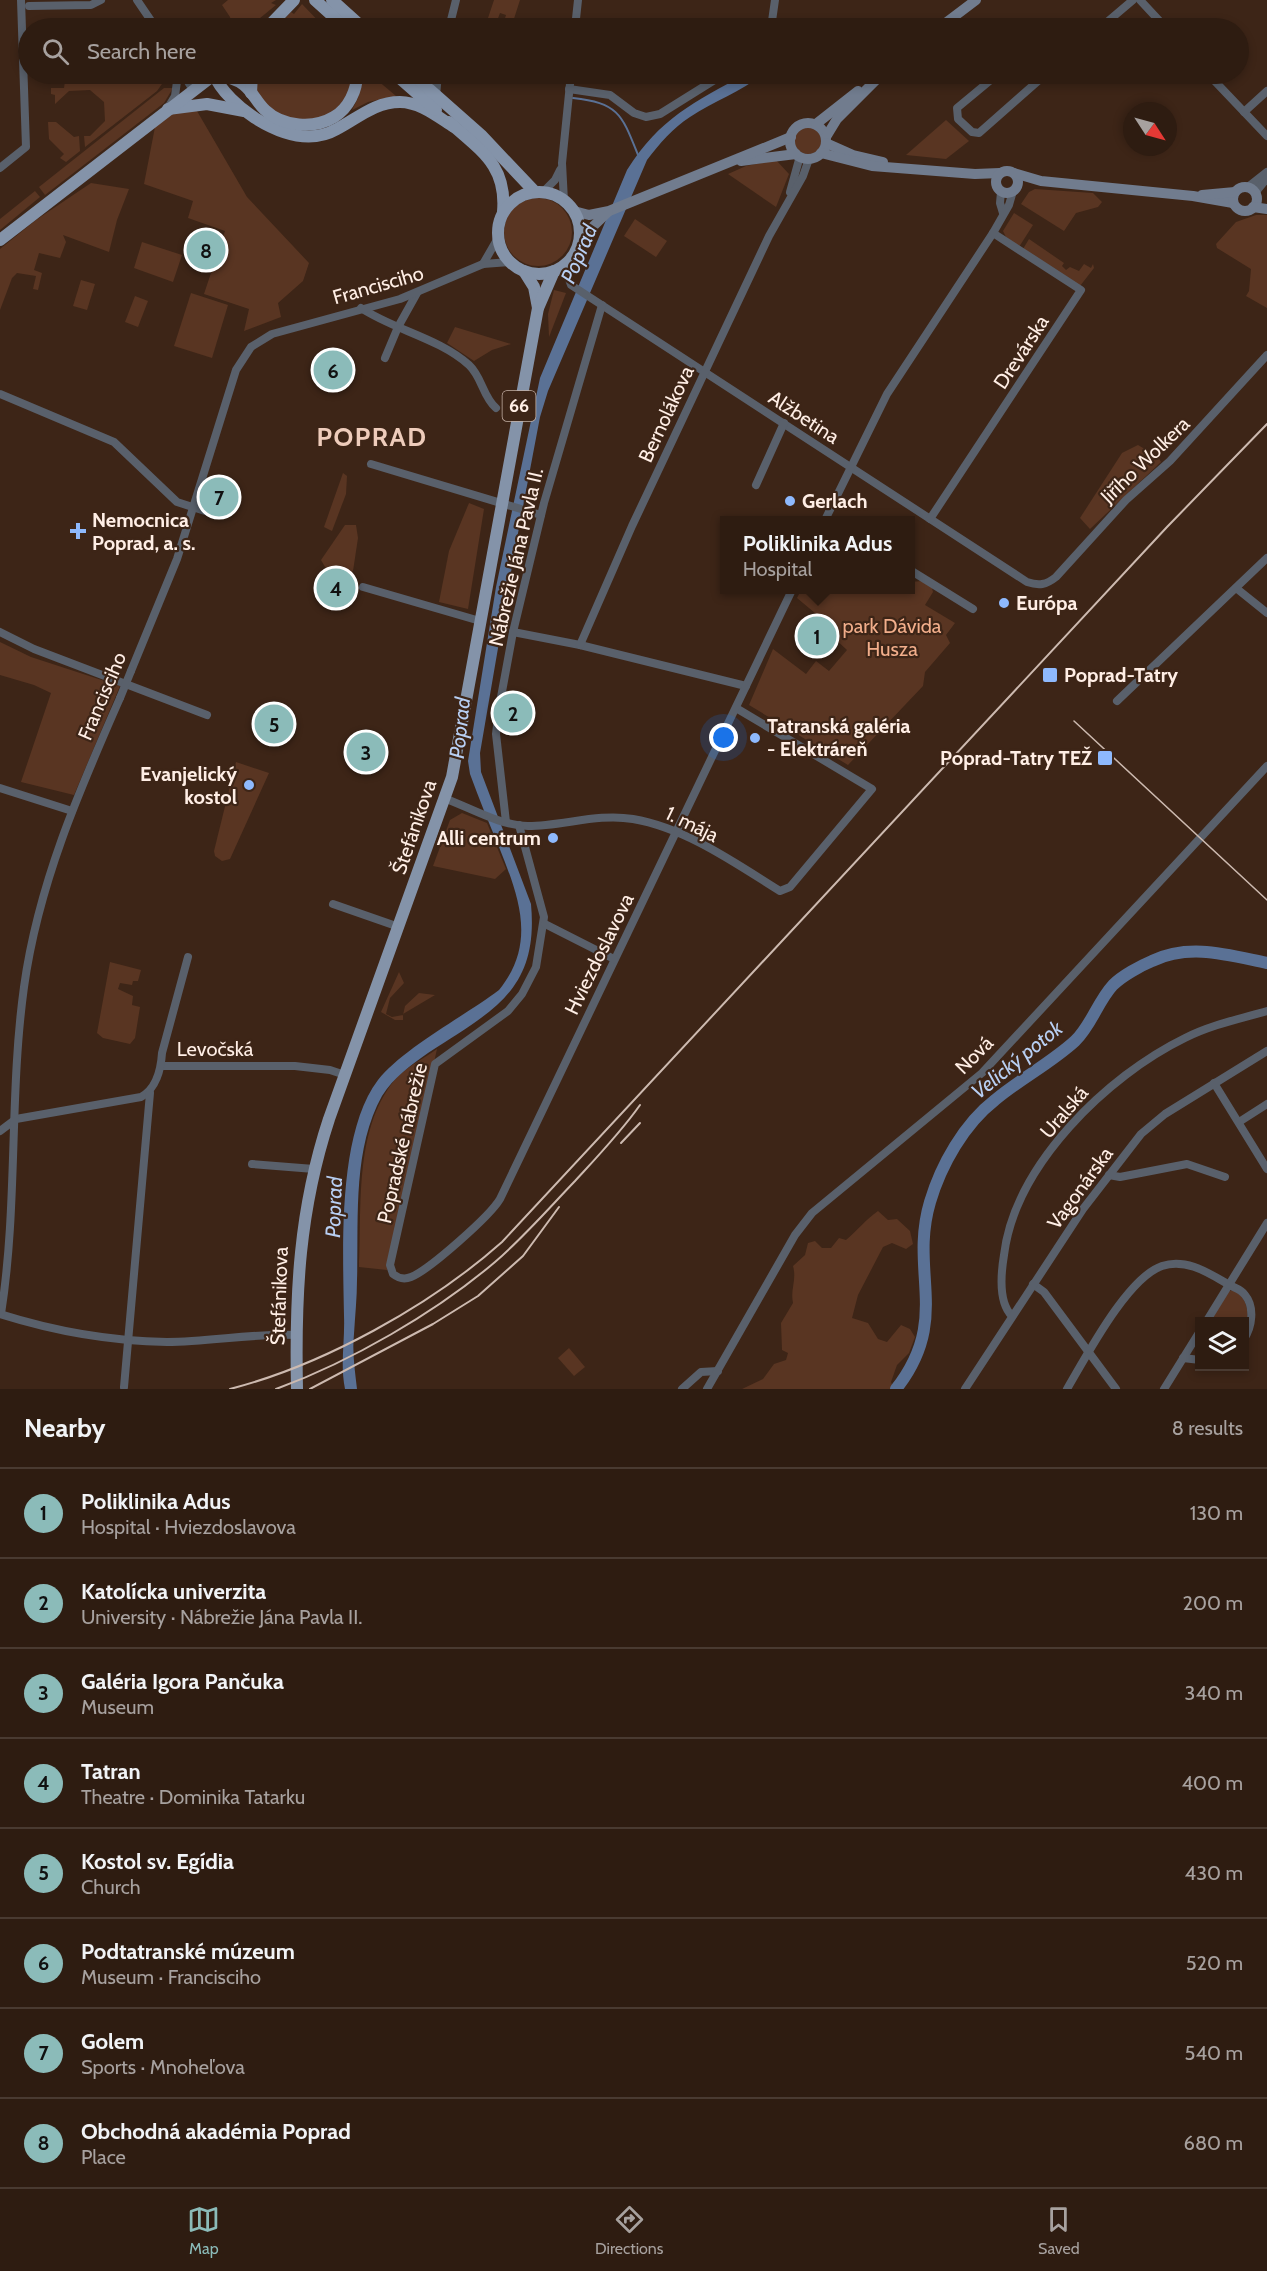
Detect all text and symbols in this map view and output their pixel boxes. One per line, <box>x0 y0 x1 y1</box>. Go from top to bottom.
search box <box>18 18 1249 84</box>
icon: search <box>39 35 72 68</box>
text: Search here <box>87 38 196 65</box>
north arrow <box>1123 102 1177 156</box>
water label: Poprad <box>555 220 602 287</box>
pin: 8 <box>186 228 226 272</box>
street label: Francisciho <box>330 261 426 309</box>
street label: Drevárska <box>988 310 1054 393</box>
pin: 6 <box>314 348 352 392</box>
street label: Bernolákova <box>633 362 699 466</box>
street label: Alžbetina <box>764 385 844 449</box>
road number: 66 <box>502 391 536 421</box>
street label: Jiřího Wolkera <box>1095 411 1195 509</box>
district label: POPRAD <box>317 421 428 453</box>
street label: Nábrežie Jána Pavla II. <box>484 465 548 649</box>
pin: 7 <box>200 474 238 520</box>
place label: Gerlach <box>802 489 867 513</box>
marker: Gerlach <box>783 494 797 508</box>
place label: Nemocnica Poprad, a. s. <box>92 508 195 555</box>
popup <box>720 516 915 594</box>
marker: Nemocnica Poprad, a. s. <box>69 522 87 540</box>
text: Poliklinika Adus <box>743 530 892 557</box>
text: Hospital <box>743 557 812 581</box>
pin: 4 <box>316 566 356 610</box>
place label: Európa <box>1016 591 1077 615</box>
marker: Európa <box>997 596 1011 610</box>
pin: 1 <box>798 614 836 658</box>
park label: park Dávida Husza <box>843 614 942 661</box>
street label: Francisciho <box>73 648 131 744</box>
place label: Poprad-Tatry <box>1064 663 1178 687</box>
marker: Poprad-Tatry <box>1041 666 1059 684</box>
pin: 2 <box>494 690 532 736</box>
water label: Poprad <box>444 695 475 760</box>
pin: 5 <box>254 702 294 746</box>
place label: Tatranská galéria - Elektráreň <box>767 714 911 761</box>
your location <box>709 723 738 752</box>
pin: 3 <box>346 730 386 774</box>
marker: Tatranská galéria - Elektráreň <box>748 731 762 745</box>
place label: Poprad-Tatry TEŽ <box>940 746 1092 770</box>
marker: Poprad-Tatry TEŽ <box>1096 749 1114 767</box>
place label: Evanjelický kostol <box>140 762 237 809</box>
street label: Štefánikova <box>387 776 442 877</box>
marker: Evanjelický kostol <box>242 778 256 792</box>
street label: 1. mája <box>661 801 723 847</box>
place label: Alli centrum <box>437 826 541 850</box>
marker: Alli centrum <box>546 831 560 845</box>
street label: Hviezdoslavova <box>559 889 639 1018</box>
water label: Velický potok <box>966 1015 1068 1104</box>
street label: Nová <box>950 1031 998 1079</box>
street label: Levočská <box>177 1037 254 1061</box>
street label: Popradské nábrežie <box>372 1060 432 1226</box>
street label: Uralská <box>1035 1081 1093 1143</box>
street label: Vagonárska <box>1042 1142 1118 1234</box>
water label: Poprad <box>320 1175 347 1238</box>
street label: Štefánikova <box>265 1246 293 1346</box>
map controls <box>1195 1317 1249 1371</box>
button: layers <box>1195 1317 1249 1371</box>
text: Nearby <box>24 1412 105 1444</box>
text: 8 results <box>1172 1416 1243 1440</box>
text: Poliklinika Adus <box>81 1488 231 1515</box>
text: 1 <box>40 1501 47 1525</box>
text: 130 m <box>1190 1501 1243 1525</box>
text: Hospital · Hviezdoslavova <box>81 1515 296 1539</box>
text: Katolícka univerzita <box>81 1578 266 1605</box>
text: 2 <box>38 1591 49 1615</box>
text: 200 m <box>1183 1591 1243 1615</box>
text: University · Nábrežie Jána Pavla II. <box>81 1605 362 1629</box>
text: Galéria Igora Pančuka <box>81 1668 284 1695</box>
text: 3 <box>38 1681 49 1705</box>
text: 340 m <box>1185 1681 1243 1705</box>
text: Museum <box>81 1695 154 1719</box>
text: Tatran <box>81 1758 141 1785</box>
text: 4 <box>37 1771 50 1795</box>
text: 400 m <box>1181 1771 1243 1795</box>
text: Theatre · Dominika Tatarku <box>81 1785 305 1809</box>
text: Kostol sv. Egídia <box>81 1848 234 1875</box>
text: 5 <box>38 1861 49 1885</box>
text: 430 m <box>1185 1861 1243 1885</box>
text: Church <box>81 1875 141 1899</box>
text: Podtatranské múzeum <box>81 1938 295 1965</box>
text: 6 <box>38 1951 49 1975</box>
text: 520 m <box>1186 1951 1243 1975</box>
text: Museum · Francisciho <box>81 1965 261 1989</box>
text: Golem <box>81 2028 144 2055</box>
text: 7 <box>38 2041 49 2065</box>
text: 540 m <box>1185 2041 1243 2065</box>
text: Sports · Mnoheľova <box>81 2055 245 2079</box>
text: Obchodná akadémia Poprad <box>81 2118 351 2145</box>
text: 8 <box>37 2131 50 2155</box>
text: 680 m <box>1184 2131 1243 2155</box>
text: Place <box>81 2145 126 2169</box>
tab: Map <box>187 2203 220 2258</box>
tab: Directions <box>595 2203 663 2258</box>
tab: Saved <box>1038 2203 1080 2258</box>

